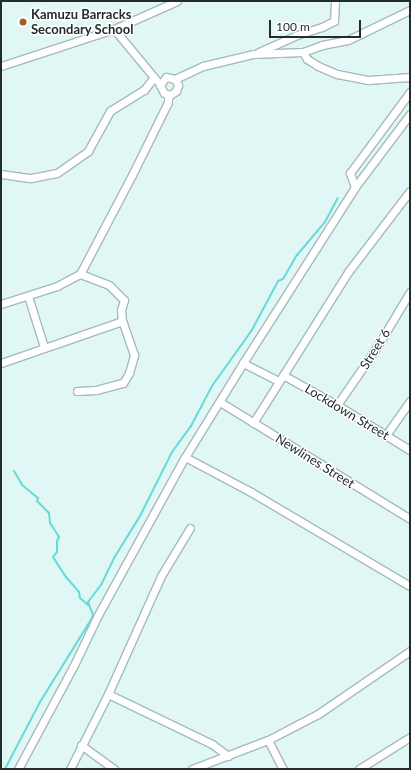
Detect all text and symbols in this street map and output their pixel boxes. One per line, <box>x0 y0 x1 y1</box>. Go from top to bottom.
place label: Kamuzu Barracks Secondary School <box>31 7 134 38</box>
scale bar <box>271 12 363 38</box>
marker: Kamuzu Barracks Secondary School <box>18 17 28 27</box>
text: 100 m <box>276 19 310 34</box>
street label: Street 6 <box>356 326 394 372</box>
street label: Lockdown Street <box>302 381 392 443</box>
street label: Newlines Street <box>273 430 357 492</box>

